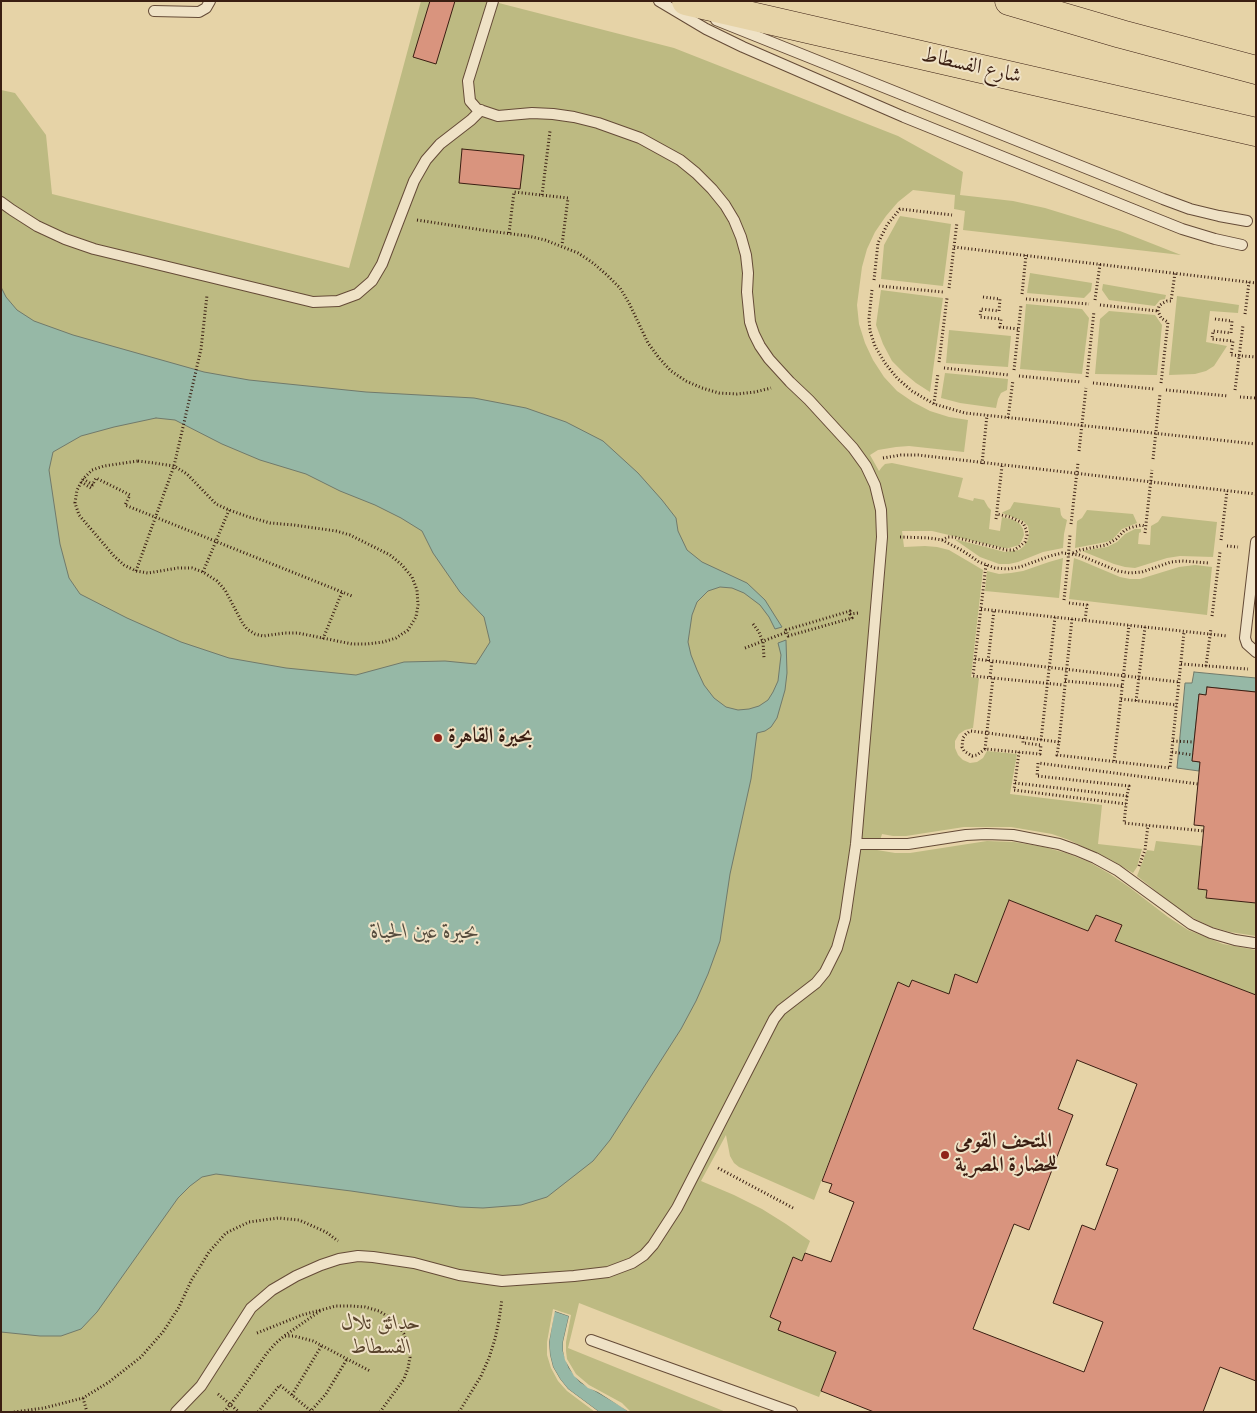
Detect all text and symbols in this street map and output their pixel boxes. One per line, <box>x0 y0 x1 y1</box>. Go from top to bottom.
street label: شارع الفسطاط <box>918 43 1024 91</box>
place label: بحيرة القاهرة <box>448 725 533 751</box>
marker: بحيرة القاهرة <box>432 732 444 744</box>
water label: بحيرة عين الحياة <box>371 920 479 946</box>
place label: المتحف القومى للحضارة المصرية <box>955 1130 1058 1180</box>
marker: المتحف القومى للحضارة المصرية <box>939 1149 951 1161</box>
park label: حدائق تلال الفسطاط <box>341 1312 421 1362</box>

